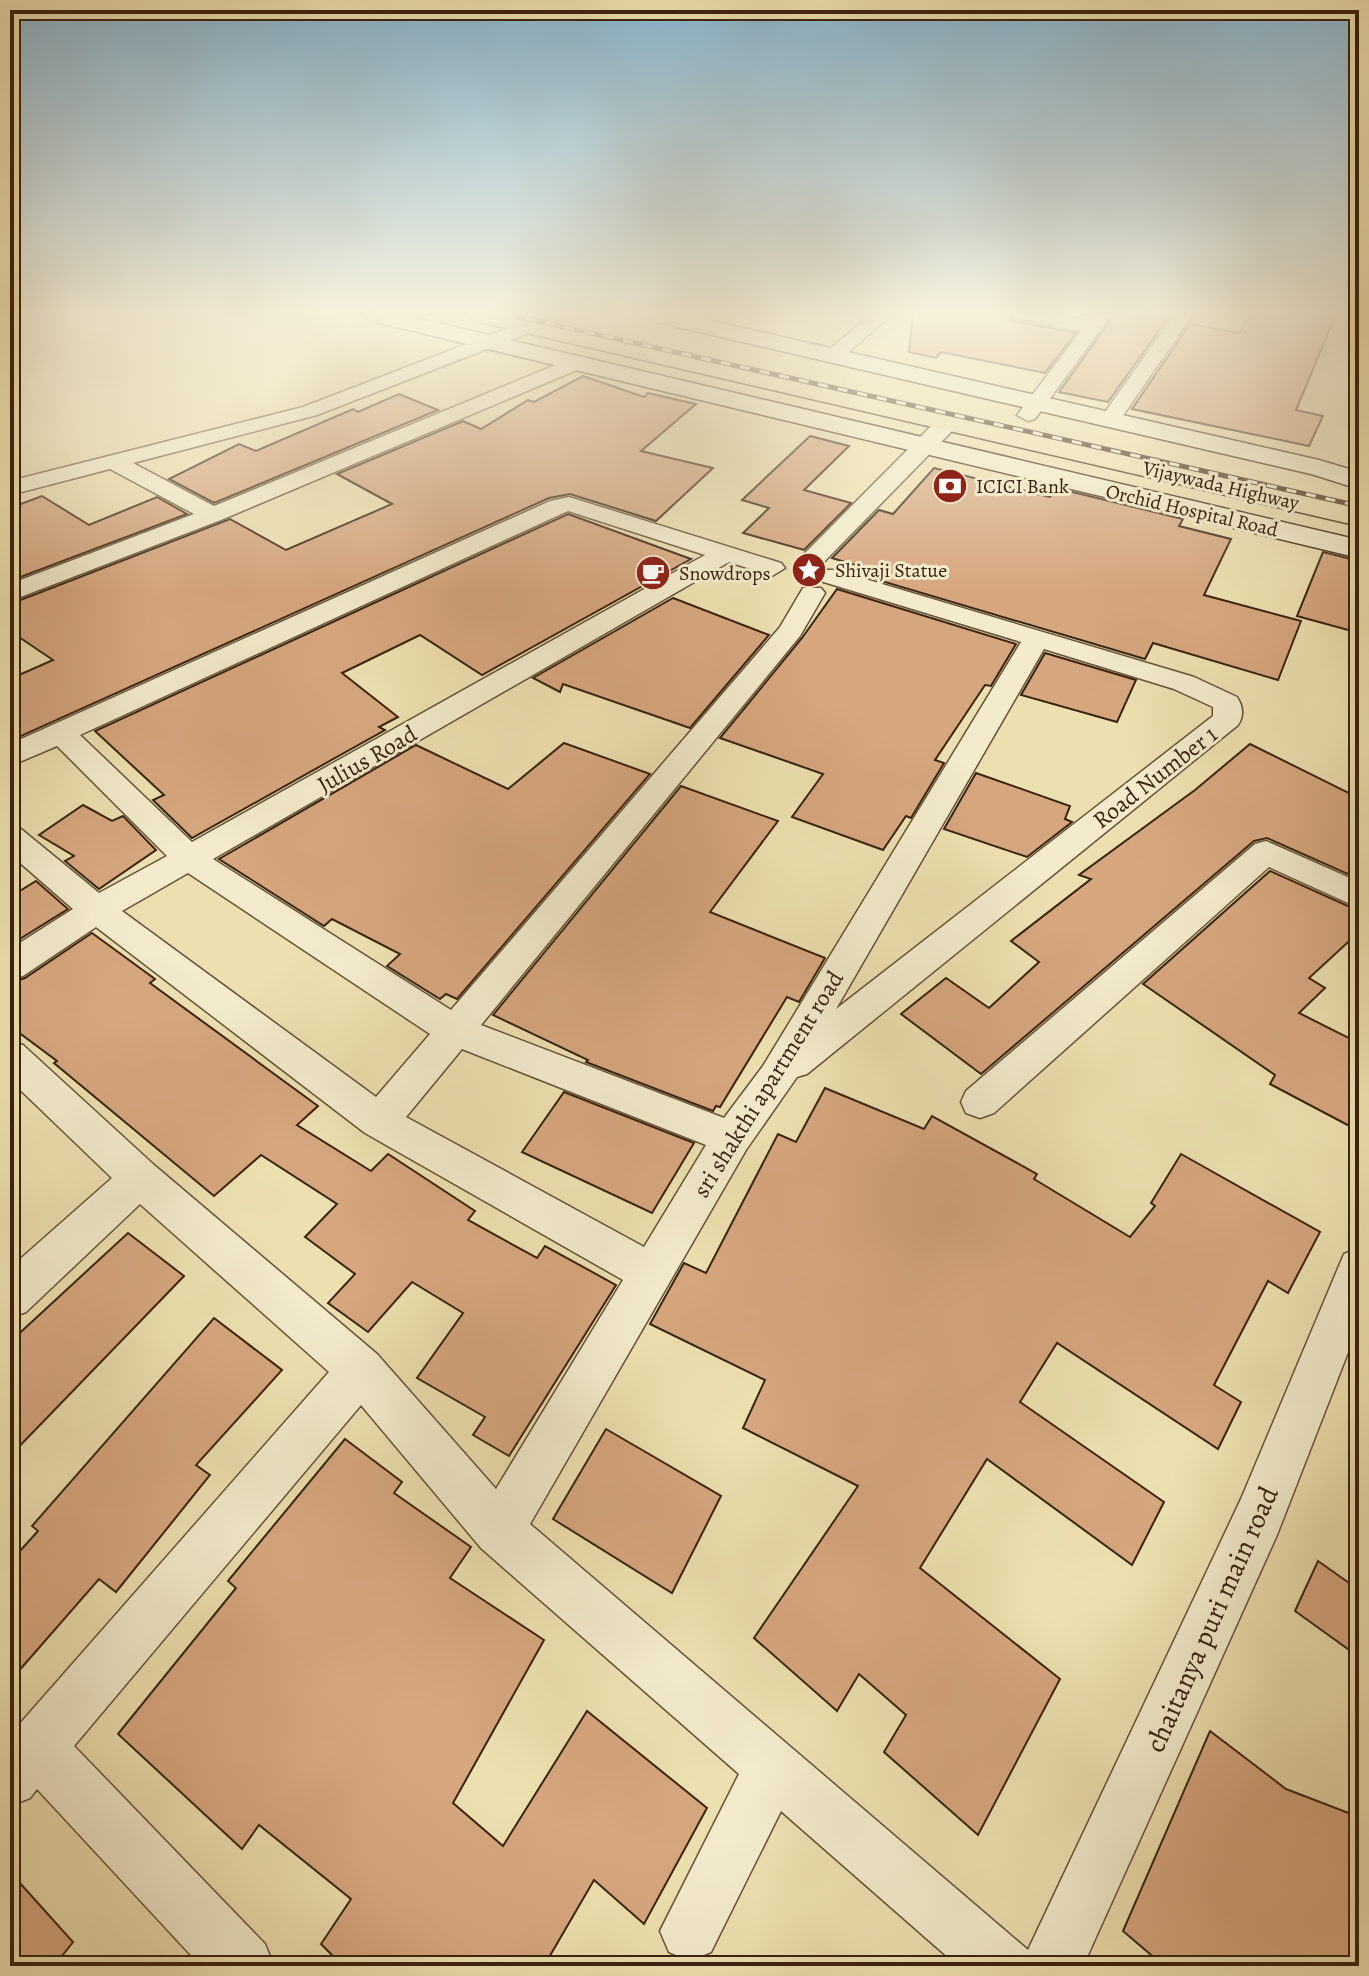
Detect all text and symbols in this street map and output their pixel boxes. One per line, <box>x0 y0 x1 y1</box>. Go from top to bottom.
street label: Vijaywada Highway <box>1139 454 1303 517</box>
bank icon: ICICI Bank <box>931 467 969 505</box>
place label: ICICI Bank <box>976 473 1069 500</box>
street label: Orchid Hospital Road <box>1103 478 1281 544</box>
place icon: Shivaji Statue <box>790 551 828 589</box>
cafe icon: Snowdrops <box>634 554 672 592</box>
place label: Shivaji Statue <box>835 557 947 584</box>
place label: Snowdrops <box>679 560 771 587</box>
street label: Julius Road <box>311 718 423 800</box>
street label: Road Number 1 <box>1086 718 1224 836</box>
street label: sri shakthi apartment road <box>685 964 851 1204</box>
street label: chaitanya puri main road <box>1136 1480 1288 1758</box>

